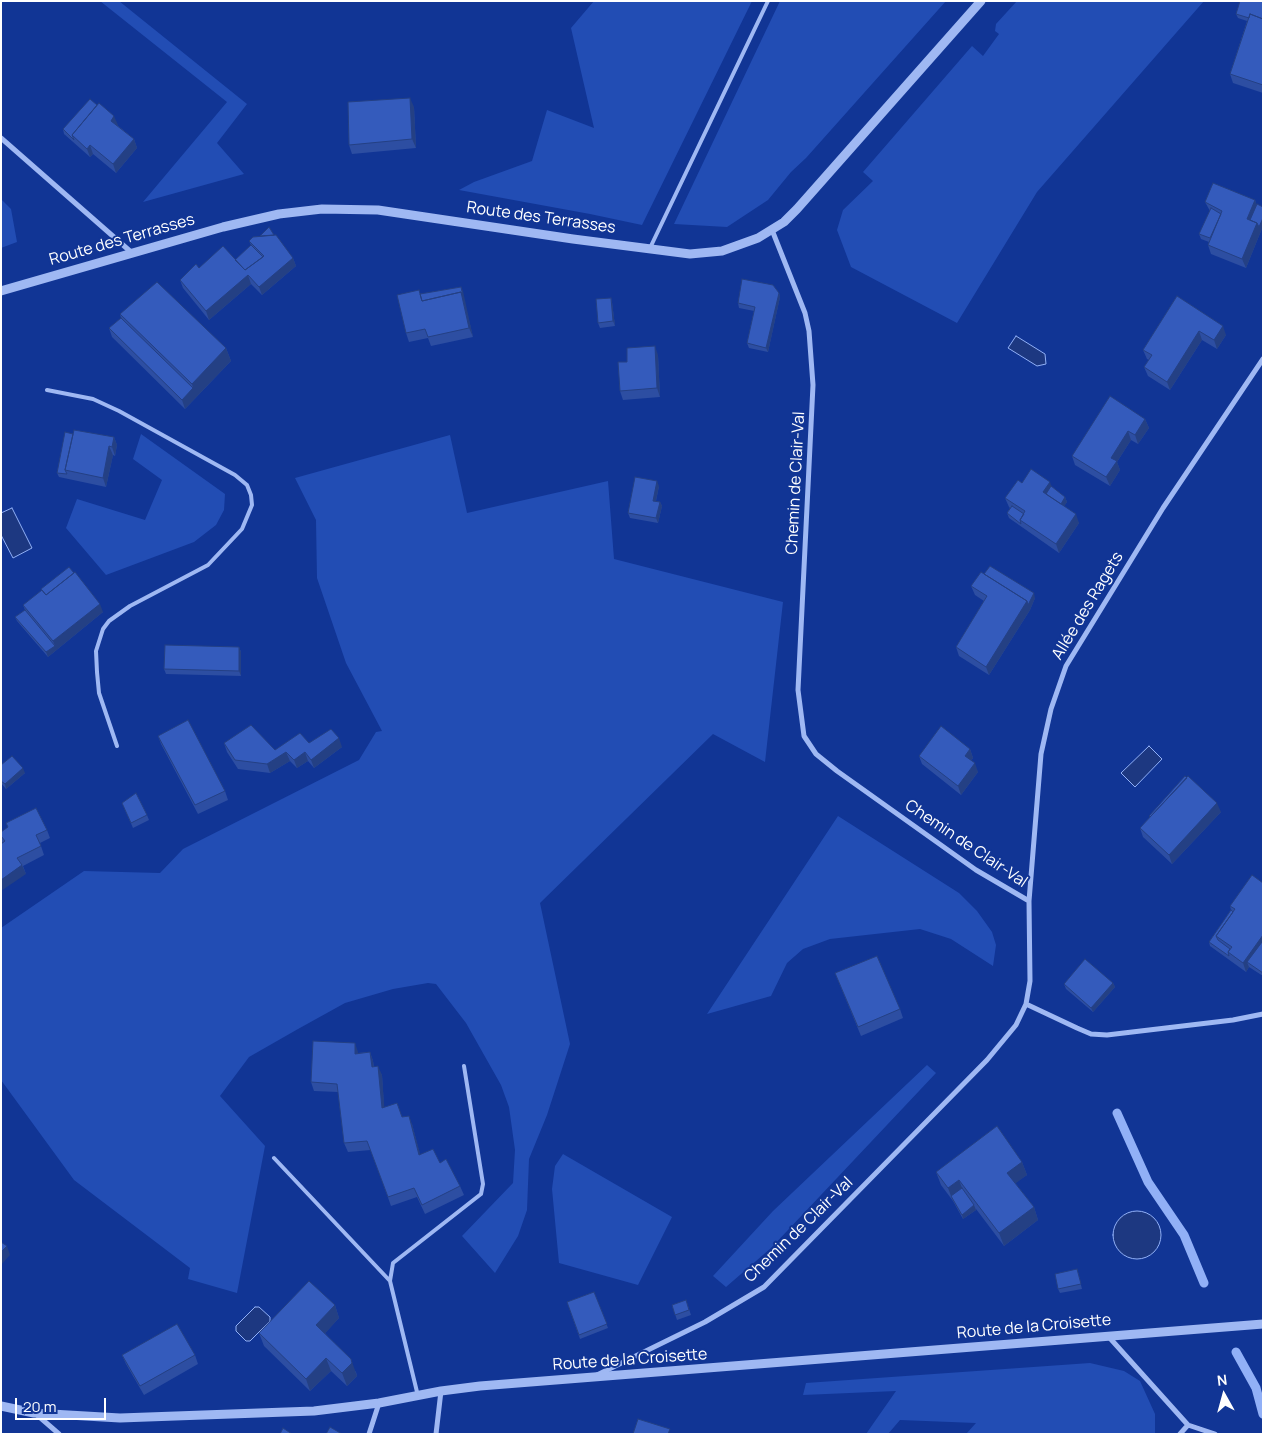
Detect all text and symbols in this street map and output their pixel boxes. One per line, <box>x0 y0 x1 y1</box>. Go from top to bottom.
street label: Route des Terrasses <box>465 198 617 238</box>
street label: Route des Terrasses <box>47 210 197 270</box>
street label: Chemin de Clair-Val <box>783 411 809 555</box>
street label: Allée des Ragets <box>1048 549 1128 663</box>
street label: Chemin de Clair-Val <box>901 796 1031 892</box>
street label: Chemin de Clair-Val <box>741 1173 857 1287</box>
street label: Route de la Croisette <box>956 1311 1112 1343</box>
street label: Route de la Croisette <box>552 1345 708 1375</box>
north arrow <box>1199 1370 1249 1420</box>
text: N <box>1216 1370 1228 1390</box>
scale bar <box>18 1388 109 1420</box>
text: 20 m <box>23 1396 56 1417</box>

